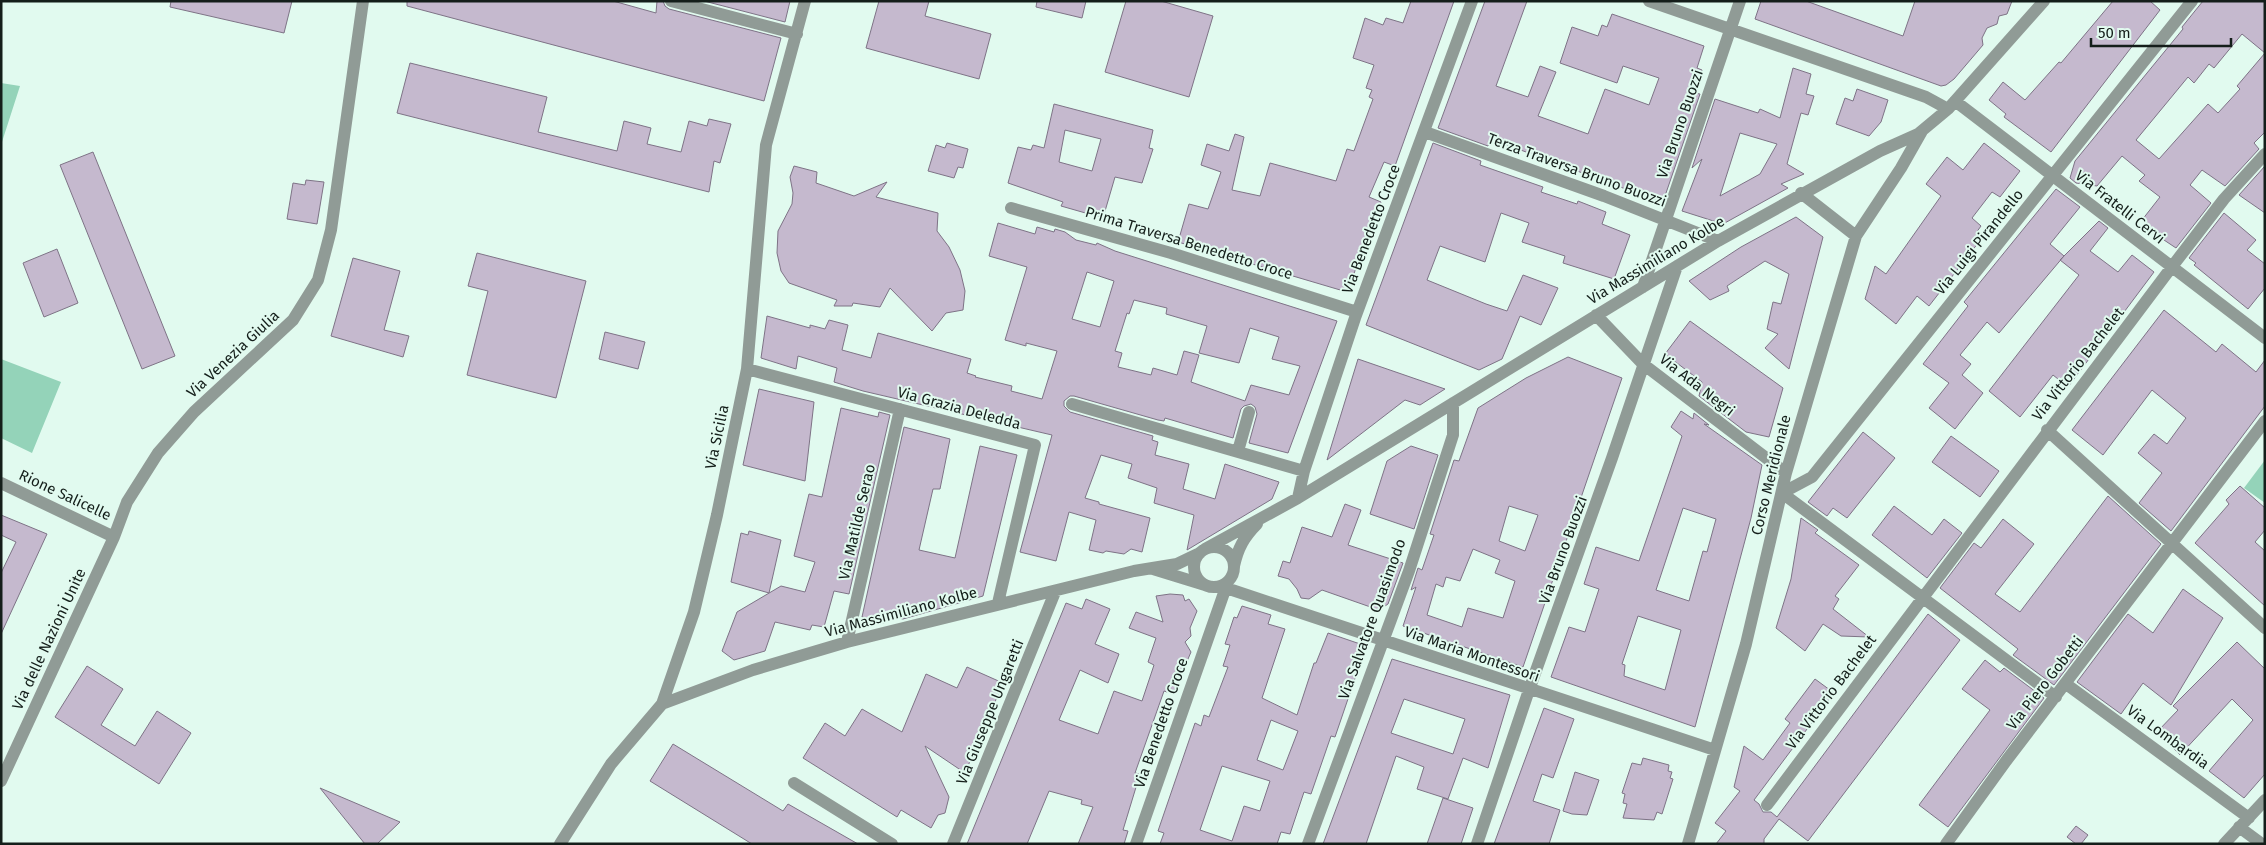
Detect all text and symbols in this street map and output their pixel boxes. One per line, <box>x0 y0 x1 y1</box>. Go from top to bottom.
scale bar <box>2091 15 2231 47</box>
text: 50 m <box>2098 24 2131 42</box>
street label: Via Bruno Buozzi <box>1653 67 1707 181</box>
street label: Terza Traversa Bruno Buozzi <box>1485 129 1669 211</box>
street label: Via Benedetto Croce <box>1338 162 1404 296</box>
street label: Via Fratelli Cervi <box>2072 166 2168 248</box>
street label: Via Luigi Pirandello <box>1931 186 2027 298</box>
street label: Prima Traversa Benedetto Croce <box>1083 203 1295 283</box>
street label: Via Massimiliano Kolbe <box>1584 212 1728 308</box>
street label: Via Vittorio Bachelet <box>2028 303 2128 424</box>
street label: Via Venezia Giulia <box>183 307 283 401</box>
street label: Via Ada Negri <box>1656 350 1738 420</box>
street label: Via Grazia Deledda <box>895 383 1023 433</box>
street label: Via Sicilia <box>701 403 733 471</box>
street label: Corso Meridionale <box>1747 413 1795 537</box>
street label: Via Matilde Serao <box>835 462 879 582</box>
street label: Rione Salicelle <box>16 466 114 524</box>
street label: Via Bruno Buozzi <box>1535 493 1591 607</box>
street label: Via Salvatore Quasimodo <box>1335 536 1409 702</box>
street label: Via delle Nazioni Unite <box>8 565 90 713</box>
street label: Via Massimiliano Kolbe <box>823 583 979 641</box>
street label: Via Maria Montessori <box>1402 622 1542 686</box>
street label: Via Vittorio Bachelet <box>1782 631 1880 753</box>
street label: Via Piero Gobetti <box>2003 632 2087 734</box>
street label: Via Giuseppe Ungaretti <box>953 637 1027 787</box>
street label: Via Benedetto Croce <box>1130 655 1192 791</box>
street label: Via Lombardia <box>2123 701 2213 773</box>

